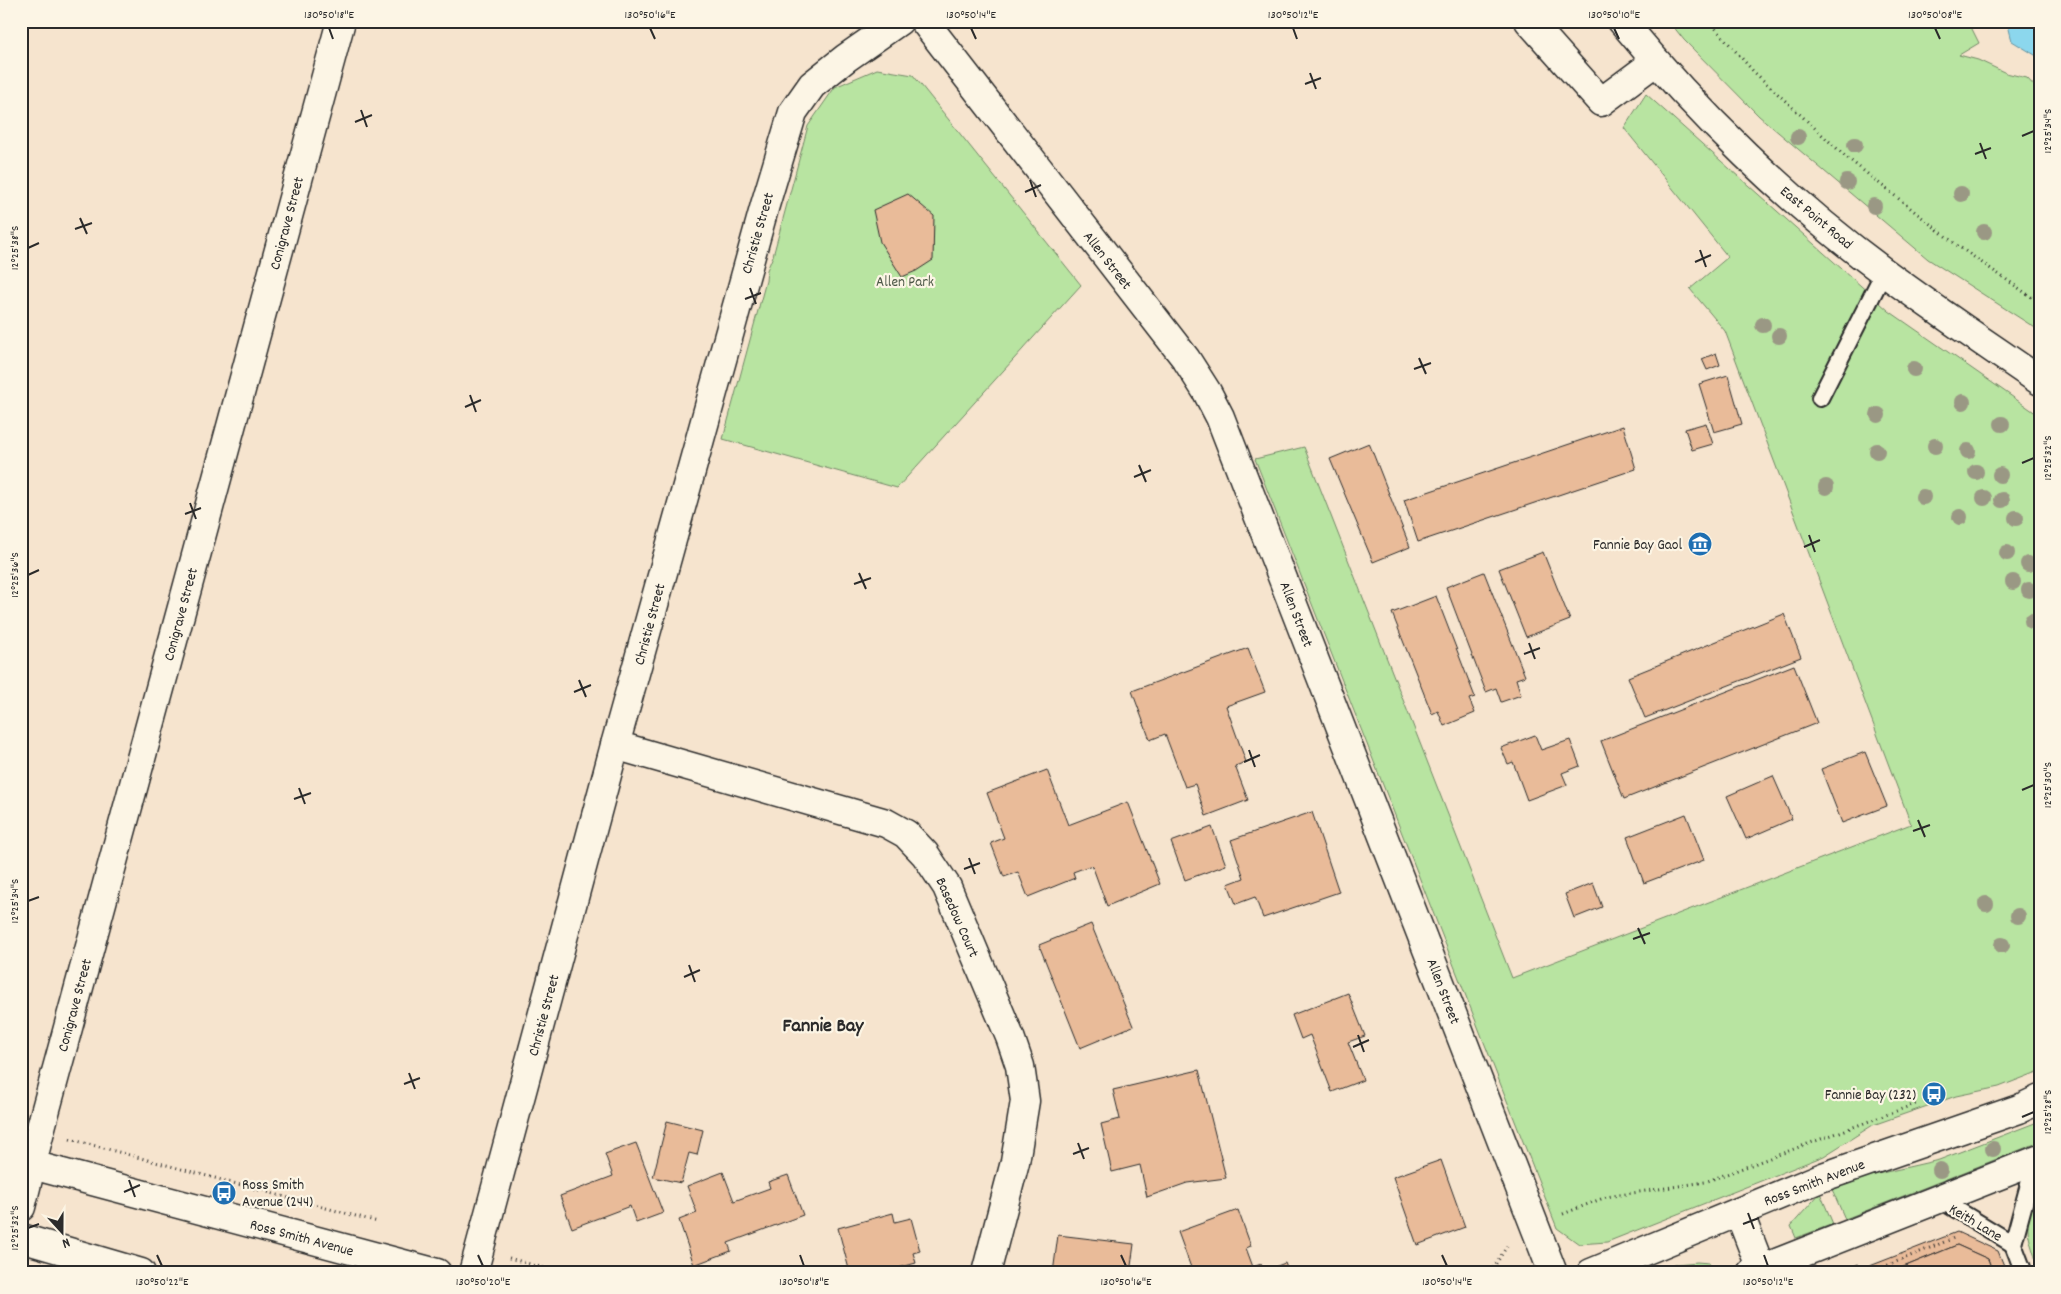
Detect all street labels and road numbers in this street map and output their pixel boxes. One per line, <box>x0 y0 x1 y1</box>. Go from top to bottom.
street label: Conigrave Street <box>265 174 311 273</box>
street label: East Point Road <box>1774 181 1857 256</box>
street label: Christie Street <box>737 190 781 277</box>
street label: Allen Street <box>1077 227 1137 295</box>
street label: Conigrave Street <box>159 565 205 664</box>
street label: Allen Street <box>1273 579 1318 651</box>
street label: Christie Street <box>629 581 673 668</box>
street label: Basedow Court <box>929 874 984 962</box>
street label: Conigrave Street <box>53 956 99 1055</box>
street label: Allen Street <box>1420 956 1465 1028</box>
street label: Christie Street <box>523 972 567 1059</box>
street label: Ross Smith Avenue <box>1761 1154 1869 1213</box>
street label: Keith Lane <box>1944 1199 2006 1248</box>
street label: Ross Smith Avenue <box>247 1215 356 1263</box>

